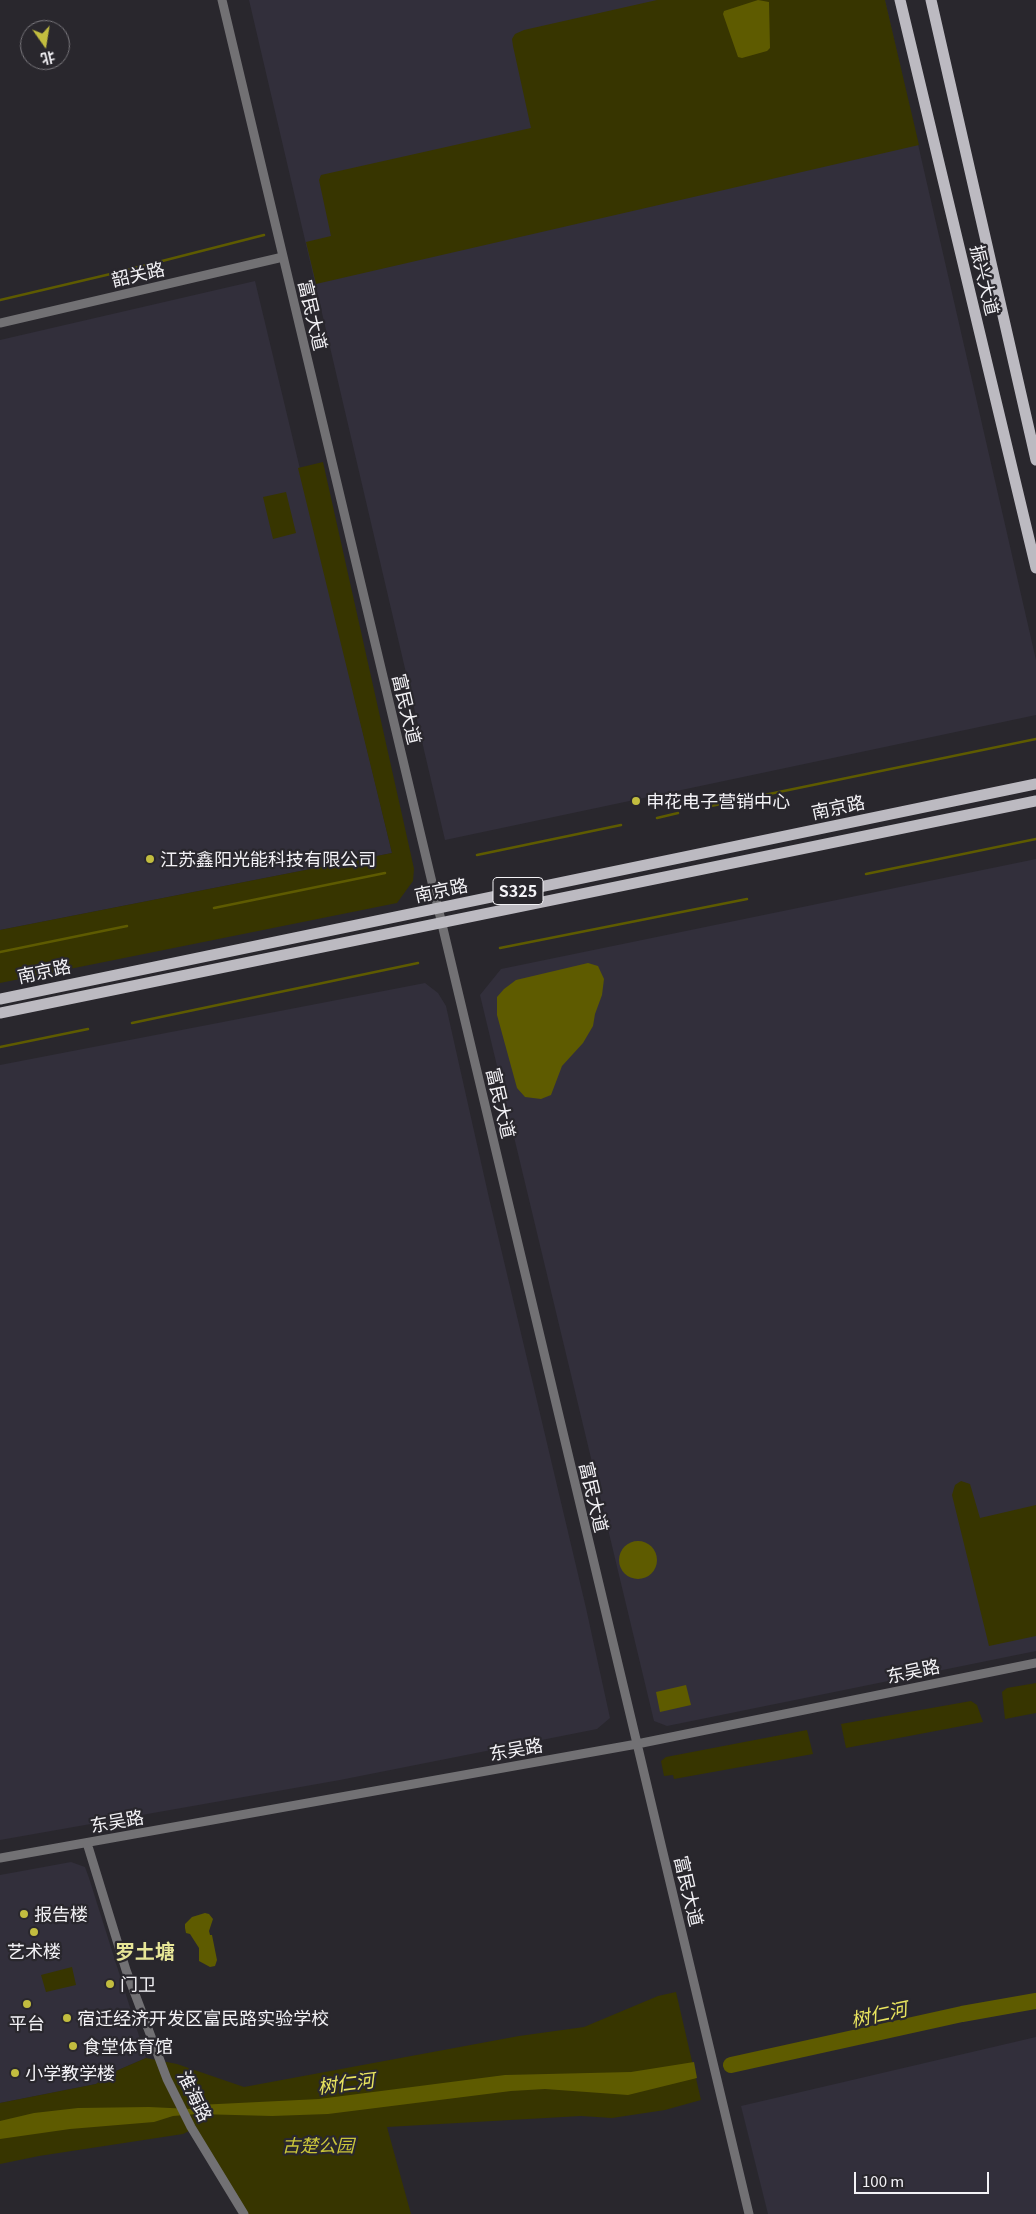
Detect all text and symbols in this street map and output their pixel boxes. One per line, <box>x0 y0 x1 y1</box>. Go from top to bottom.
north arrow <box>20 20 70 70</box>
text: 北 <box>39 47 57 70</box>
street label: 振兴大道 <box>966 242 1004 318</box>
street label: 韶关路 <box>109 257 167 291</box>
street label: 富民大道 <box>294 277 332 353</box>
street label: 富民大道 <box>388 671 426 747</box>
place label: 申花电子营销中心 <box>646 790 790 812</box>
street label: 南京路 <box>809 791 867 823</box>
marker: 申花电子营销中心 <box>630 795 642 807</box>
place label: 江苏鑫阳光能科技有限公司 <box>160 848 376 870</box>
marker: 江苏鑫阳光能科技有限公司 <box>144 853 156 865</box>
street label: 南京路 <box>412 874 470 906</box>
road number: S325 <box>493 878 543 904</box>
street label: 南京路 <box>15 955 73 987</box>
street label: 富民大道 <box>482 1065 520 1141</box>
street label: 富民大道 <box>575 1459 613 1535</box>
street label: 东吴路 <box>884 1655 942 1687</box>
street label: 东吴路 <box>488 1734 544 1764</box>
street label: 东吴路 <box>89 1806 145 1836</box>
street label: 富民大道 <box>670 1853 708 1929</box>
place label: 报告楼 <box>34 1903 88 1925</box>
marker: 报告楼 <box>18 1908 30 1920</box>
marker: 艺术楼 <box>28 1926 40 1938</box>
district label: 罗土塘 <box>115 1939 175 1963</box>
place label: 艺术楼 <box>7 1940 61 1962</box>
place label: 门卫 <box>120 1973 156 1995</box>
marker: 门卫 <box>104 1978 116 1990</box>
water label: 树仁河 <box>849 1997 909 2031</box>
marker: 平台 <box>21 1998 33 2010</box>
place label: 宿迁经济开发区富民路实验学校 <box>77 2007 329 2029</box>
place label: 平台 <box>9 2012 45 2034</box>
marker: 宿迁经济开发区富民路实验学校 <box>61 2012 73 2024</box>
place label: 食堂体育馆 <box>83 2035 173 2057</box>
marker: 食堂体育馆 <box>67 2040 79 2052</box>
place label: 小学教学楼 <box>25 2062 115 2084</box>
marker: 小学教学楼 <box>9 2067 21 2079</box>
street label: 淮海路 <box>173 2067 217 2125</box>
water label: 树仁河 <box>316 2068 376 2098</box>
park label: 古楚公园 <box>282 2134 354 2156</box>
scale bar <box>856 2162 991 2194</box>
text: 100 m <box>862 2170 904 2191</box>

